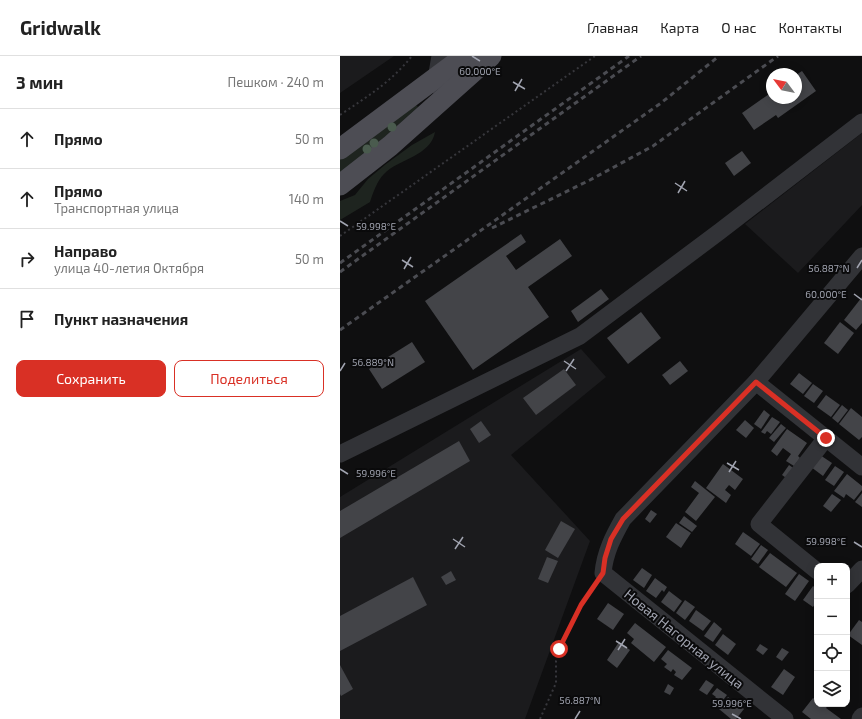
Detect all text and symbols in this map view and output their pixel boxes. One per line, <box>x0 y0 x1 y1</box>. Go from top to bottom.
text: Gridwalk <box>20 16 101 39</box>
text: Главная <box>587 19 638 36</box>
text: Карта <box>660 19 699 36</box>
text: О нас <box>721 19 757 36</box>
text: Контакты <box>779 19 842 36</box>
text: 60.000°E <box>459 65 501 77</box>
north arrow <box>766 68 802 104</box>
text: 3 мин <box>16 72 63 92</box>
text: Пешком · 240 m <box>227 74 324 90</box>
icon: ahead <box>16 128 38 150</box>
text: Прямо <box>54 130 103 148</box>
text: 50 m <box>295 131 324 147</box>
text: Прямо <box>54 182 103 200</box>
icon: ahead <box>16 188 38 210</box>
text: 140 m <box>289 191 324 207</box>
text: Транспортная улица <box>54 200 179 216</box>
text: 59.998°E <box>356 220 396 232</box>
text: Направо <box>54 242 117 260</box>
icon: right <box>16 248 38 270</box>
text: 50 m <box>295 251 324 267</box>
text: улица 40-летия Октября <box>54 260 204 276</box>
text: 56.887°N <box>808 262 850 274</box>
text: 60.000°E <box>805 288 847 300</box>
icon: arrive <box>16 308 38 330</box>
text: Пункт назначения <box>54 310 188 328</box>
text: 56.889°N <box>352 356 394 368</box>
button: Сохранить <box>16 360 166 397</box>
button: Поделиться <box>174 360 324 397</box>
route end <box>817 429 835 447</box>
text: 59.996°E <box>356 467 396 479</box>
text: 59.998°E <box>806 535 846 547</box>
map controls <box>814 563 850 707</box>
button: + <box>814 563 850 599</box>
street label: Новая Нагорная улица <box>621 585 748 692</box>
button: − <box>814 599 850 635</box>
button: locate <box>814 635 850 671</box>
route start <box>550 640 568 658</box>
button: layers <box>814 671 850 707</box>
text: 56.887°N <box>559 694 601 706</box>
text: 59.996°E <box>712 697 752 709</box>

